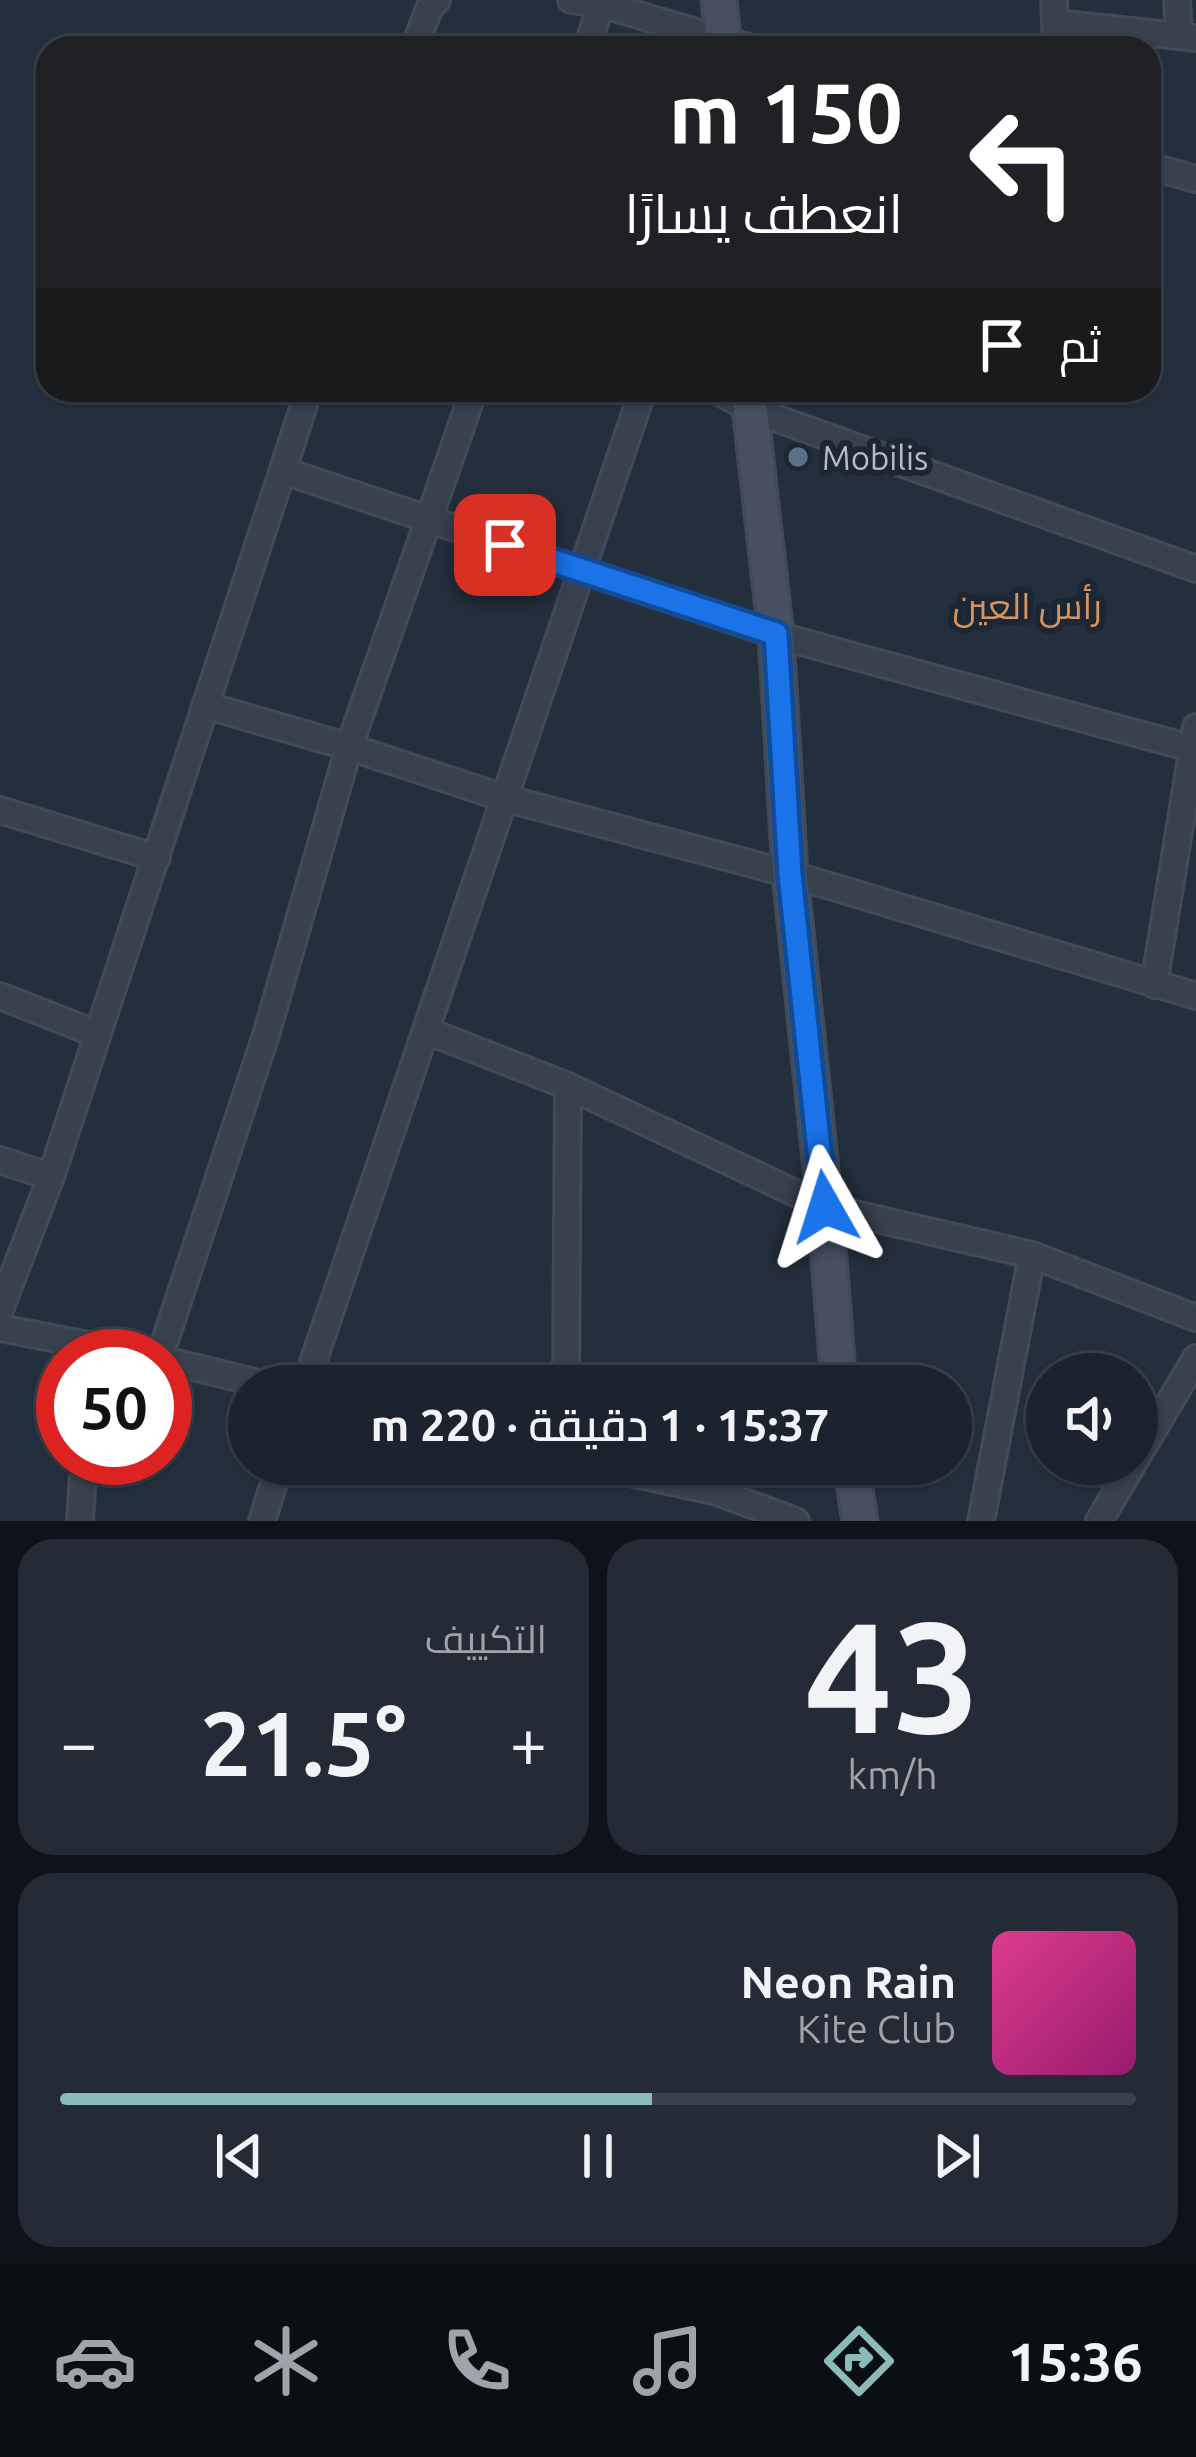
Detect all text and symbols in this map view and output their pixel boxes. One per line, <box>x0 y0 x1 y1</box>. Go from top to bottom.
text: 150 m <box>669 65 903 159</box>
icon: left <box>945 84 1101 240</box>
text: انعطف يسارًا <box>624 183 903 243</box>
icon: arrive <box>969 312 1035 378</box>
text: ثم <box>1059 320 1101 371</box>
place label: Mobilis <box>822 439 928 476</box>
marker: Mobilis <box>785 444 811 470</box>
pin <box>454 494 556 596</box>
icon: arrive <box>472 512 538 578</box>
district label: رأس العين <box>952 584 1102 628</box>
position arrow <box>762 1144 888 1270</box>
speed limit sign: 50 <box>36 1329 192 1485</box>
map controls <box>1026 1353 1158 1485</box>
button: sound <box>1026 1353 1158 1485</box>
text: 15:37 · 1 دقيقة · 220 m <box>371 1399 829 1450</box>
text: 43 <box>805 1588 980 1762</box>
text: التكييف <box>425 1617 547 1660</box>
text: 21.5° <box>200 1692 407 1793</box>
text: − <box>60 1705 97 1779</box>
text: + <box>510 1705 547 1779</box>
text: km/h <box>847 1753 938 1796</box>
text: Neon Rain <box>741 1956 956 2007</box>
text: Kite Club <box>797 2007 956 2050</box>
icon: previous <box>206 2123 272 2189</box>
icon: pause <box>565 2123 631 2189</box>
icon: next <box>924 2123 990 2189</box>
icon: car <box>53 2319 137 2403</box>
icon: climate <box>244 2319 328 2403</box>
icon: phone <box>435 2319 519 2403</box>
icon: music <box>626 2319 710 2403</box>
icon: directions <box>817 2319 901 2403</box>
text: 15:36 <box>1007 2331 1143 2391</box>

